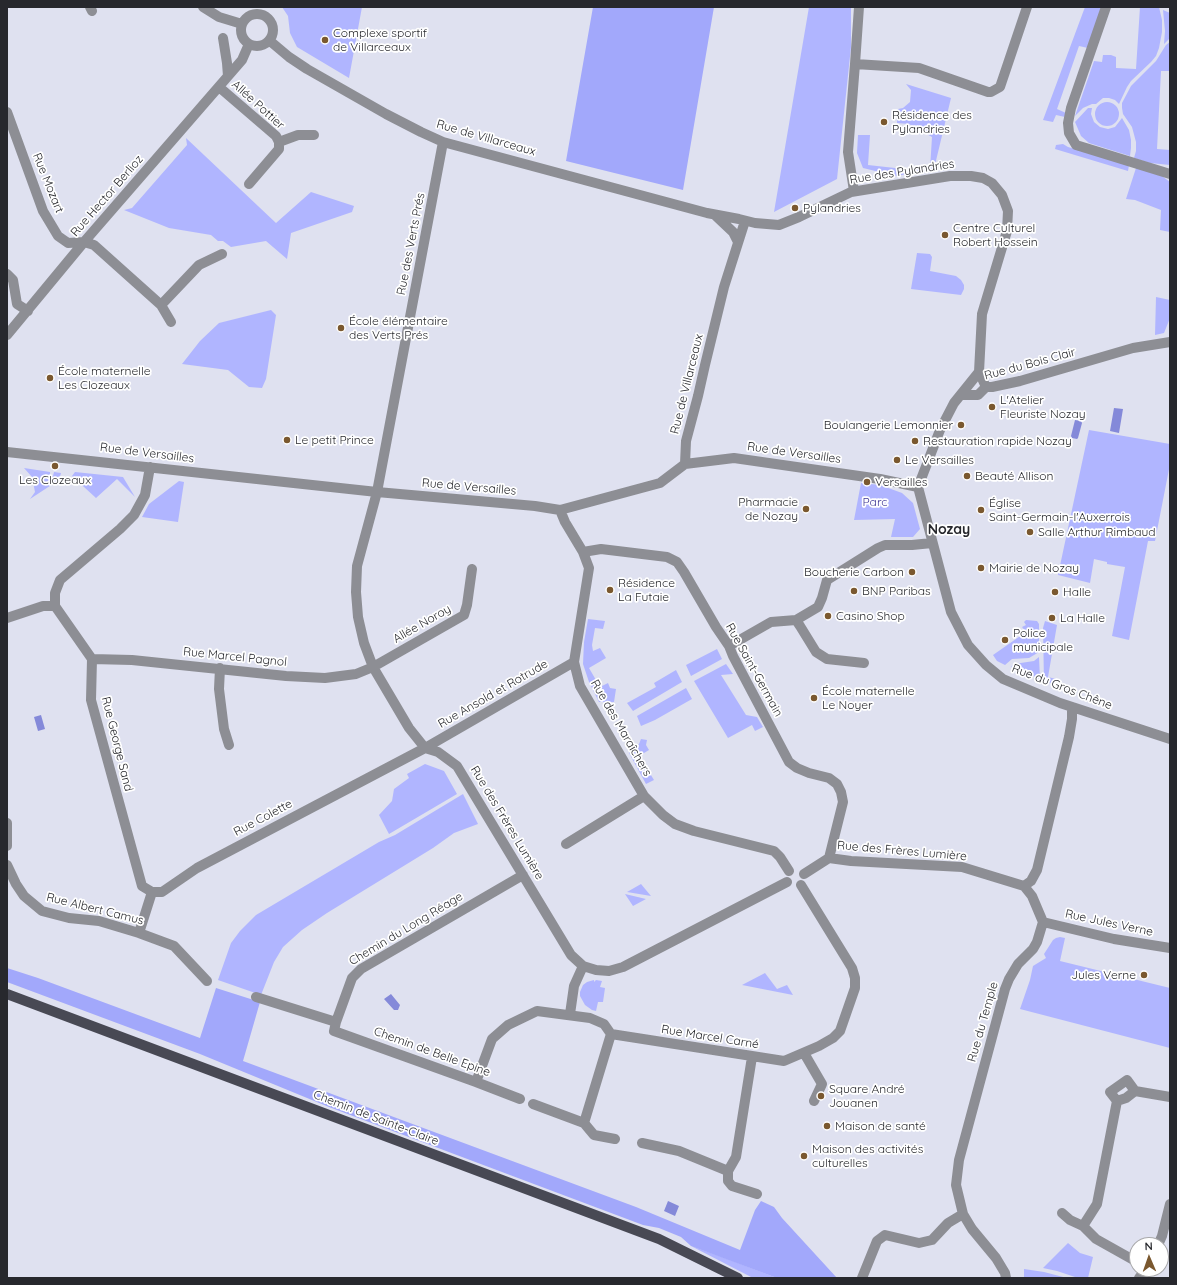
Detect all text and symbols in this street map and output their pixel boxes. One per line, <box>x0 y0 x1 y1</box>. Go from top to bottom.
place label: Complexe sportif de Villarceaux <box>333 26 427 54</box>
marker: Complexe sportif de Villarceaux <box>320 35 330 45</box>
street label: Allée Pottier <box>229 77 287 133</box>
place label: Résidence des Pylandries <box>892 108 972 136</box>
street label: Rue de Villarceaux <box>435 117 537 159</box>
marker: Résidence des Pylandries <box>879 117 889 127</box>
street label: Rue Mozart <box>29 151 67 215</box>
street label: Rue Hector Berlioz <box>68 152 146 240</box>
street label: Rue des Pylandries <box>849 157 955 187</box>
street label: Rue des Verts Prés <box>394 192 428 296</box>
place label: Pylandries <box>803 201 861 215</box>
marker: Pylandries <box>790 203 800 213</box>
place label: Centre Culturel Robert Hossein <box>953 221 1038 249</box>
marker: Centre Culturel Robert Hossein <box>940 230 950 240</box>
place label: École élémentaire des Verts Prés <box>349 314 448 342</box>
marker: École élémentaire des Verts Prés <box>336 323 346 333</box>
street label: Rue de Villarceaux <box>668 332 706 436</box>
street label: Rue du Bois Clair <box>983 345 1077 383</box>
place label: École maternelle Les Clozeaux <box>58 364 150 392</box>
marker: École maternelle Les Clozeaux <box>45 373 55 383</box>
place label: L'Atelier Fleuriste Nozay <box>1000 393 1086 421</box>
marker: L'Atelier Fleuriste Nozay <box>987 402 997 412</box>
place label: Boulangerie Lemonnier <box>824 418 953 432</box>
marker: Boulangerie Lemonnier <box>956 420 966 430</box>
place label: Le petit Prince <box>295 433 374 447</box>
place label: Restauration rapide Nozay <box>923 434 1072 448</box>
marker: Le petit Prince <box>282 435 292 445</box>
marker: Restauration rapide Nozay <box>910 436 920 446</box>
street label: Rue de Versailles <box>746 439 842 467</box>
street label: Rue de Versailles <box>99 440 195 466</box>
place label: Le Versailles <box>905 453 974 467</box>
marker: Le Versailles <box>892 455 902 465</box>
marker: Les Clozeaux <box>50 461 60 471</box>
place label: Beauté Allison <box>975 469 1053 483</box>
marker: Beauté Allison <box>962 471 972 481</box>
place label: Les Clozeaux <box>19 473 91 487</box>
place label: Versailles <box>875 475 927 489</box>
street label: Rue de Versailles <box>421 476 517 498</box>
marker: Versailles <box>862 477 872 487</box>
place label: Pharmacie de Nozay <box>738 495 798 523</box>
park label: Parc <box>863 495 887 509</box>
place label: Église Saint-Germain-l'Auxerrois <box>989 496 1130 524</box>
marker: Pharmacie de Nozay <box>801 504 811 514</box>
marker: Église Saint-Germain-l'Auxerrois <box>976 505 986 515</box>
district label: Nozay <box>928 522 970 538</box>
place label: Salle Arthur Rimbaud <box>1038 525 1156 539</box>
marker: Salle Arthur Rimbaud <box>1025 527 1035 537</box>
place label: Mairie de Nozay <box>989 561 1079 575</box>
marker: Mairie de Nozay <box>976 563 986 573</box>
place label: Boucherie Carbon <box>804 565 904 579</box>
marker: Boucherie Carbon <box>907 567 917 577</box>
place label: Résidence La Futaie <box>618 576 675 604</box>
place label: BNP Paribas <box>862 584 931 598</box>
marker: Résidence La Futaie <box>605 585 615 595</box>
place label: Halle <box>1063 585 1091 599</box>
marker: BNP Paribas <box>849 586 859 596</box>
marker: Halle <box>1050 587 1060 597</box>
street label: Allée Noroy <box>391 602 453 646</box>
place label: Casino Shop <box>836 609 905 623</box>
marker: Casino Shop <box>823 611 833 621</box>
place label: La Halle <box>1060 611 1105 625</box>
marker: La Halle <box>1047 613 1057 623</box>
street label: Rue Saint-Germain <box>722 621 786 719</box>
place label: Police municipale <box>1013 626 1073 654</box>
marker: Police municipale <box>1000 635 1010 645</box>
street label: Rue Marcel Pagnol <box>182 644 288 670</box>
street label: Rue Ansold et Rotrude <box>435 657 551 731</box>
street label: Rue du Gros Chêne <box>1010 661 1114 713</box>
street label: Rue des Maraîchers <box>587 677 655 779</box>
place label: École maternelle Le Noyer <box>822 684 914 712</box>
marker: École maternelle Le Noyer <box>809 693 819 703</box>
street label: Rue George Sand <box>98 695 136 793</box>
street label: Rue des Frères Lumière <box>467 763 547 883</box>
street label: Rue Colette <box>231 797 295 839</box>
street label: Rue des Frères Lumière <box>836 838 968 864</box>
street label: Chemin du Long Réage <box>347 889 465 969</box>
street label: Rue Albert Camus <box>45 890 145 928</box>
street label: Rue Jules Verne <box>1064 907 1154 939</box>
place label: Jules Verne <box>1071 968 1136 982</box>
marker: Jules Verne <box>1139 970 1149 980</box>
street label: Rue du Temple <box>965 980 1001 1064</box>
street label: Rue Marcel Carné <box>660 1022 760 1052</box>
street label: Chemin de Belle Epine <box>372 1024 492 1080</box>
place label: Square André Jouanen <box>829 1082 905 1110</box>
street label: Chemin de Sainte-Claire <box>311 1087 441 1149</box>
marker: Square André Jouanen <box>816 1091 826 1101</box>
place label: Maison de santé <box>835 1119 926 1133</box>
marker: Maison de santé <box>822 1121 832 1131</box>
place label: Maison des activités culturelles <box>812 1142 923 1170</box>
marker: Maison des activités culturelles <box>799 1151 809 1161</box>
north arrow <box>1129 1237 1169 1277</box>
text: N <box>1144 1239 1153 1253</box>

